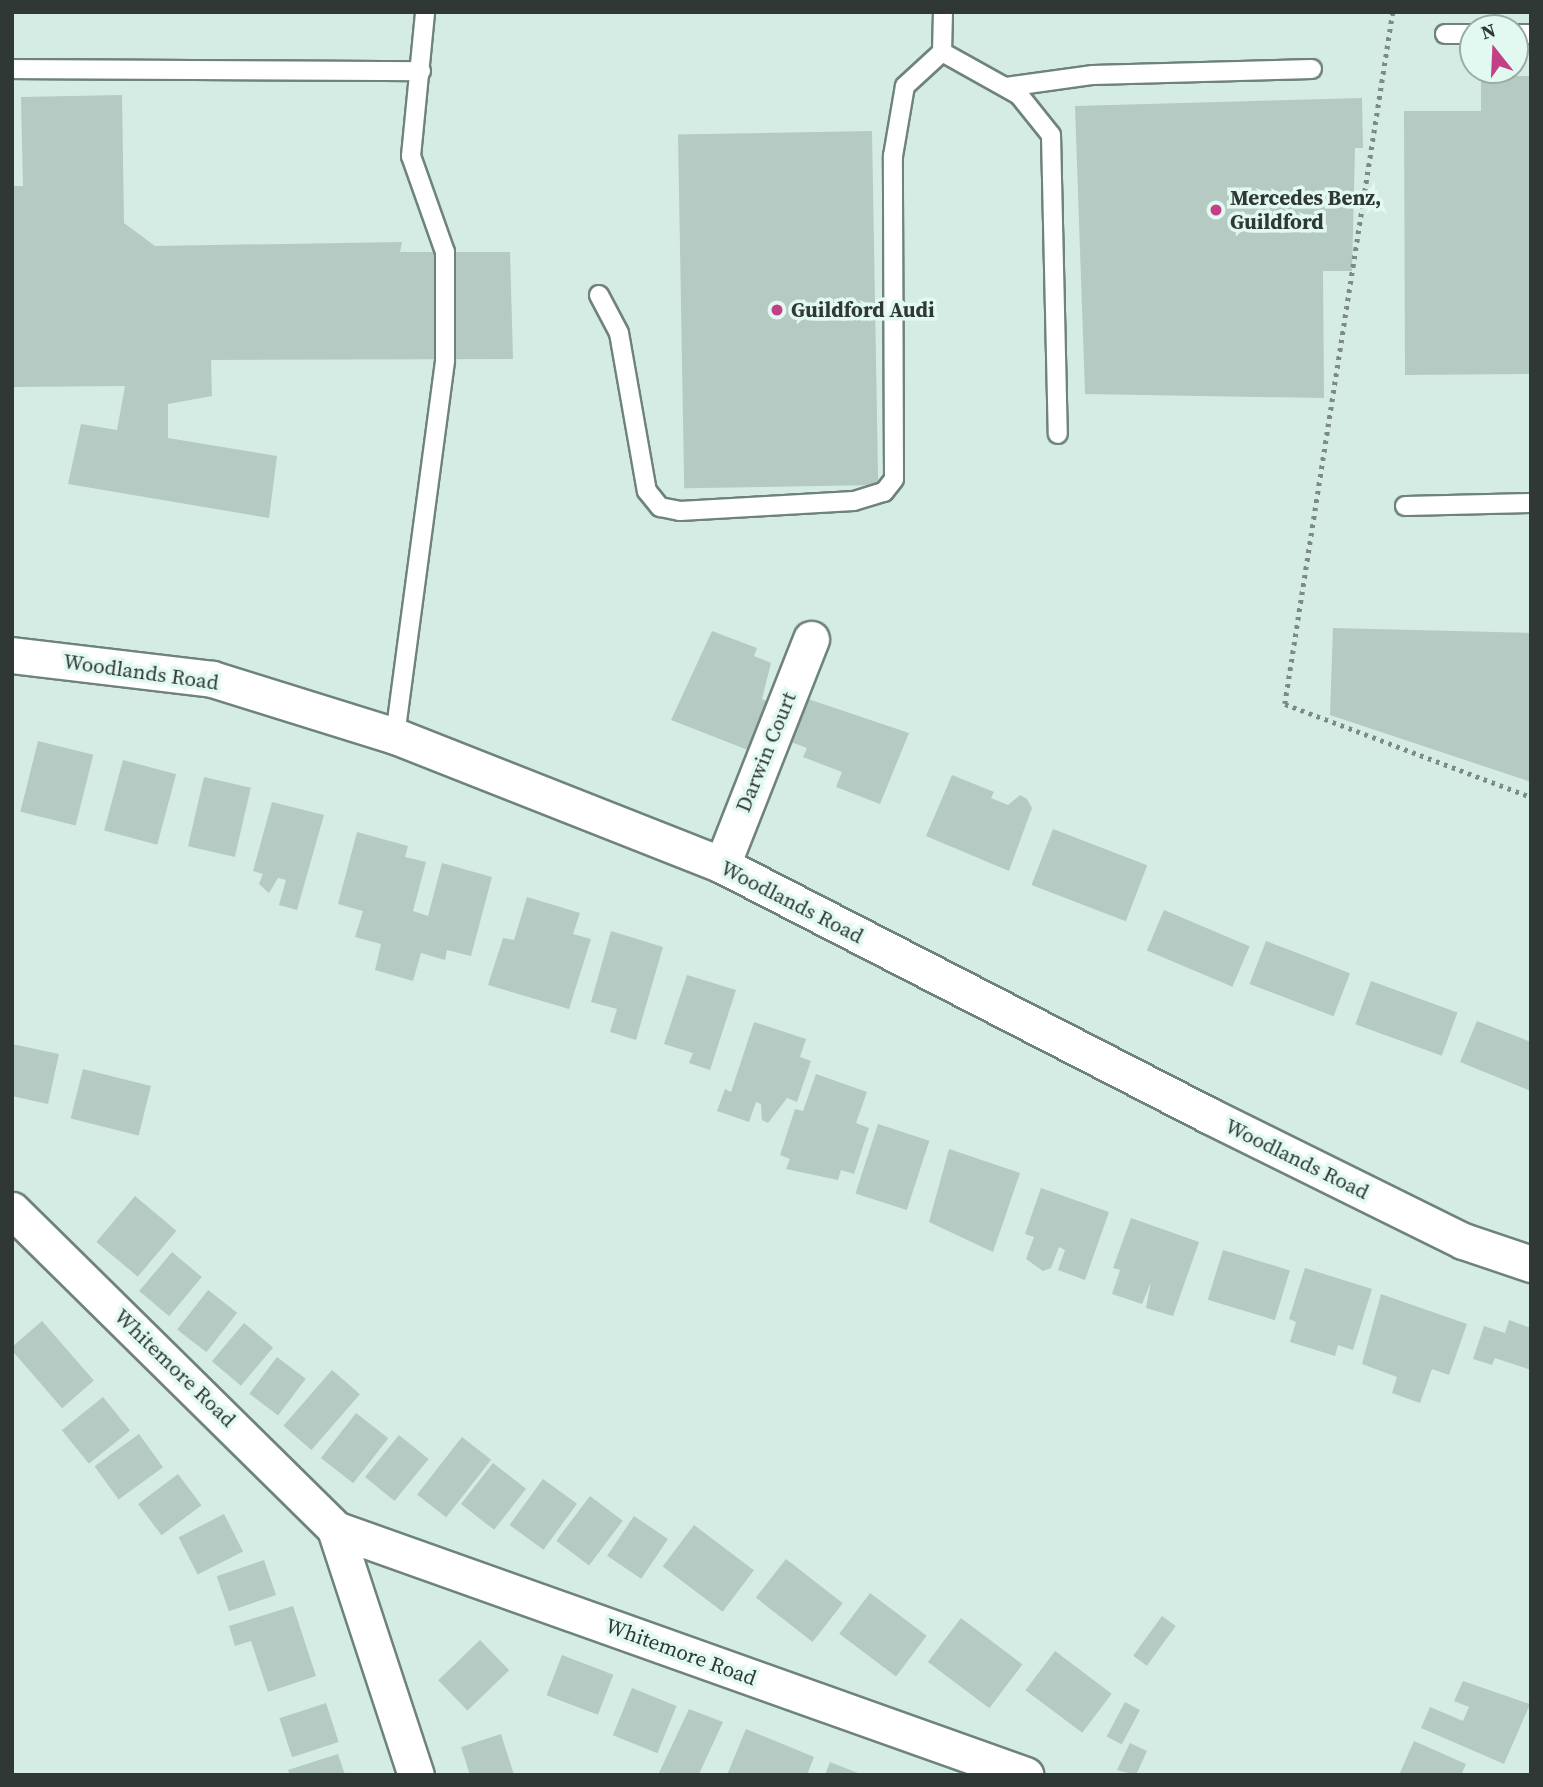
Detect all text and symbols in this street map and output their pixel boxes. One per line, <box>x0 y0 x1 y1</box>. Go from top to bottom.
north arrow <box>1459 14 1529 84</box>
text: N <box>1478 16 1499 45</box>
place label: Mercedes Benz, Guildford <box>1230 185 1381 235</box>
marker: Mercedes Benz, Guildford <box>1208 202 1224 218</box>
place label: Guildford Audi <box>791 297 935 323</box>
marker: Guildford Audi <box>769 302 785 318</box>
street label: Woodlands Road <box>62 649 220 695</box>
street label: Darwin Court <box>730 688 802 816</box>
street label: Woodlands Road <box>717 855 867 949</box>
street label: Woodlands Road <box>1221 1113 1373 1205</box>
street label: Whitemore Road <box>109 1304 241 1432</box>
street label: Whitemore Road <box>602 1613 760 1691</box>

